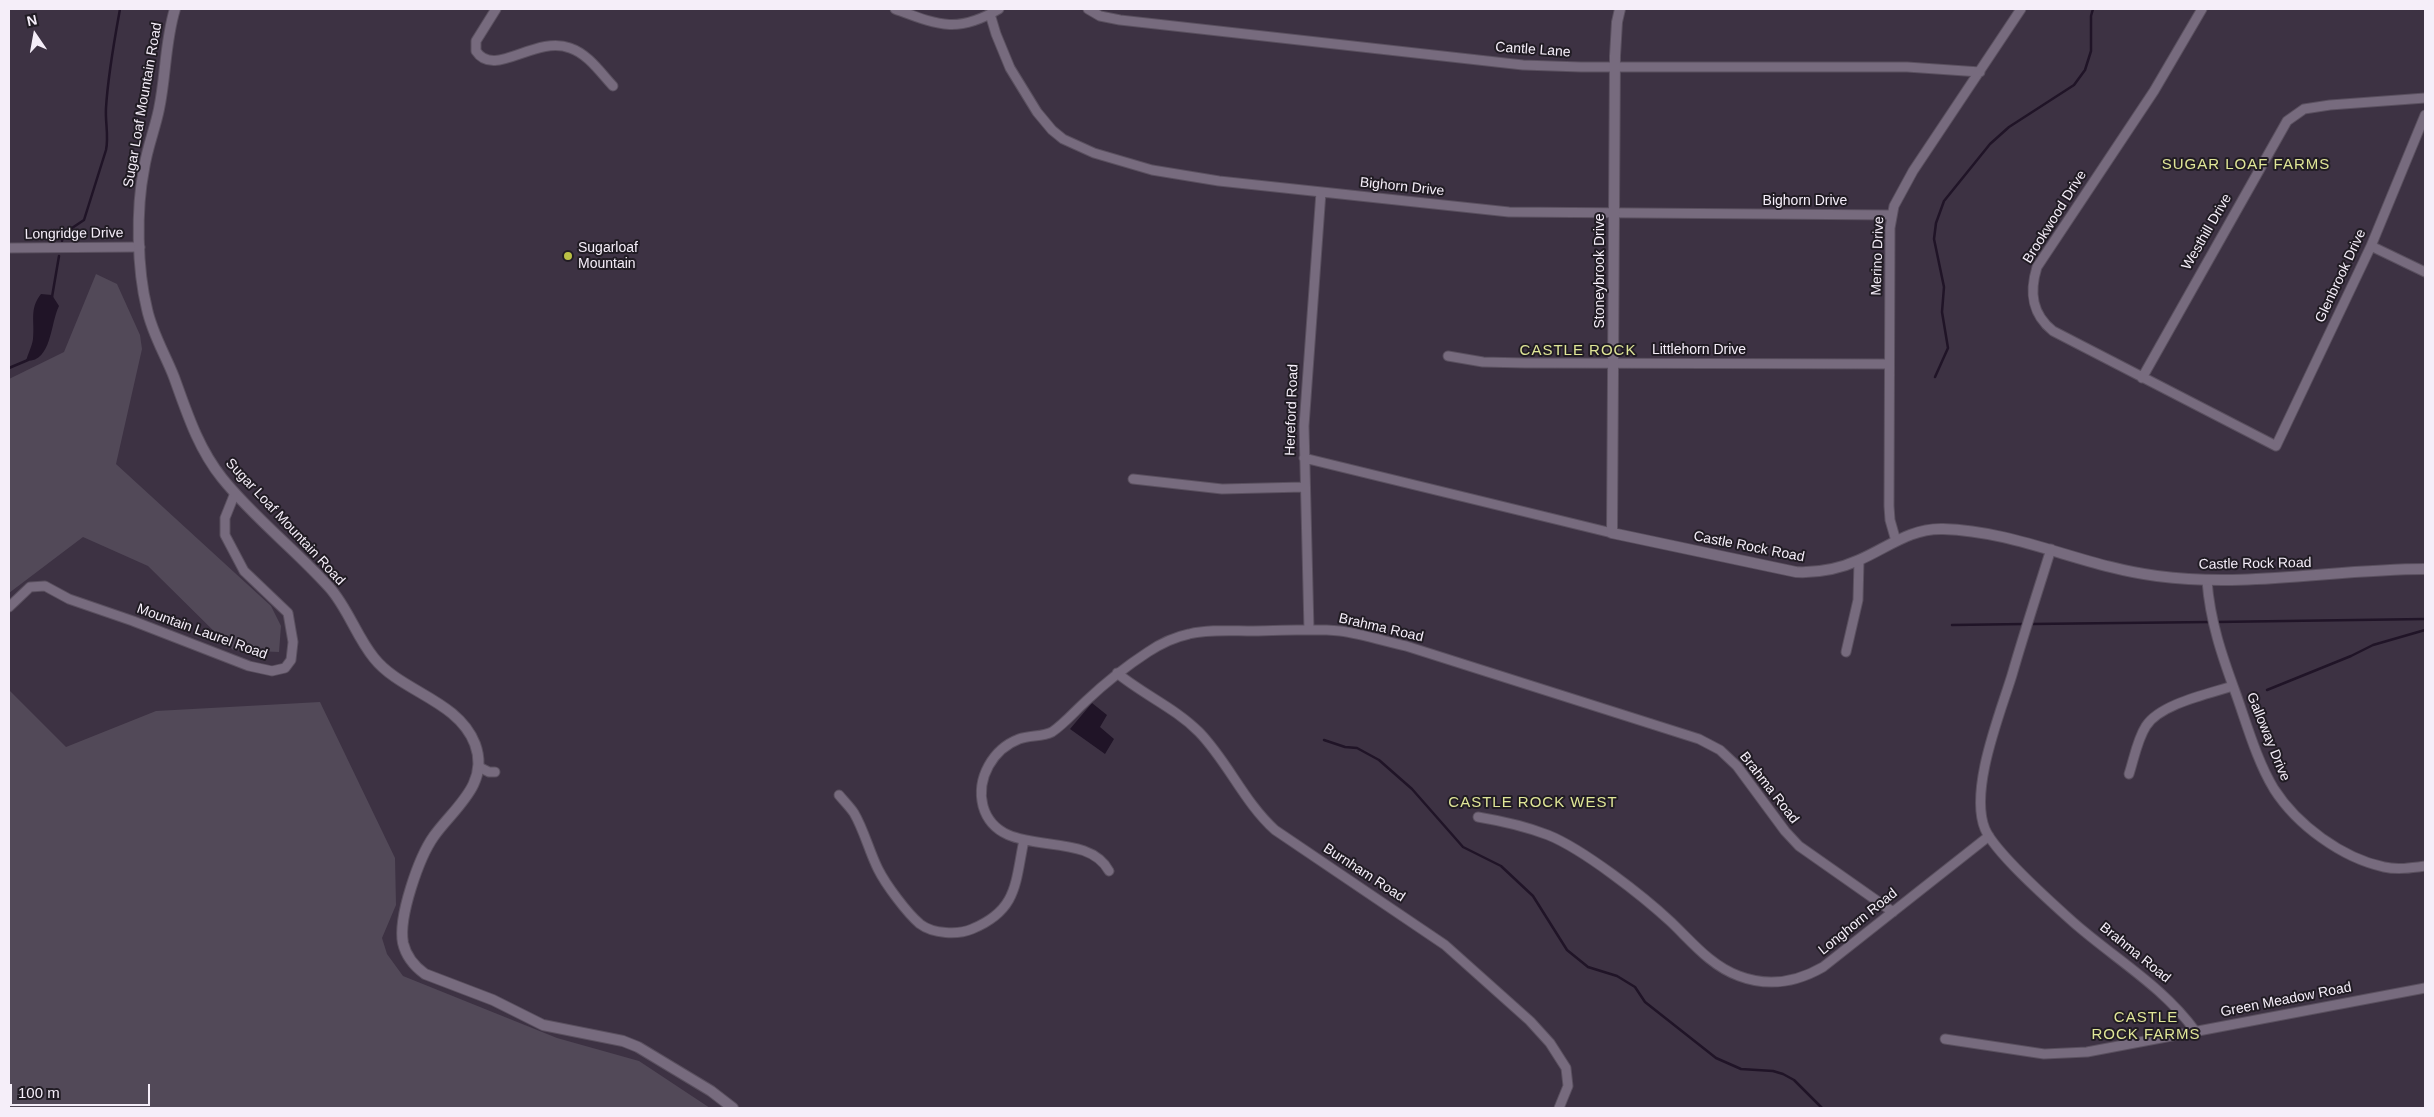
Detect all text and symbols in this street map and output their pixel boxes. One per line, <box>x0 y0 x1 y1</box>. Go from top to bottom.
north arrow <box>10 10 60 60</box>
text: N <box>25 11 38 29</box>
street label: Sugar Loaf Mountain Road <box>120 21 166 189</box>
street label: Cantle Lane <box>1495 39 1571 61</box>
district label: SUGAR LOAF FARMS <box>2160 156 2332 174</box>
street label: Brookwood Drive <box>2020 167 2090 267</box>
street label: Bighorn Drive <box>1359 174 1445 200</box>
street label: Westhill Drive <box>2178 191 2236 273</box>
street label: Bighorn Drive <box>1763 193 1847 209</box>
street label: Stoneybrook Drive <box>1592 213 1608 329</box>
street label: Merino Drive <box>1868 216 1888 296</box>
street label: Longridge Drive <box>24 225 124 243</box>
street label: Glenbrook Drive <box>2312 227 2370 325</box>
place label: Sugarloaf Mountain <box>578 240 638 272</box>
marker: Sugarloaf Mountain <box>562 250 574 262</box>
district label: CASTLE ROCK <box>1518 342 1638 360</box>
street label: Littlehorn Drive <box>1652 342 1746 358</box>
street label: Hereford Road <box>1282 364 1302 456</box>
street label: Sugar Loaf Mountain Road <box>222 455 348 589</box>
street label: Castle Rock Road <box>1692 528 1806 566</box>
street label: Castle Rock Road <box>2198 555 2312 573</box>
street label: Mountain Laurel Road <box>134 601 270 663</box>
street label: Brahma Road <box>1337 610 1425 646</box>
street label: Galloway Drive <box>2243 690 2293 784</box>
street label: Brahma Road <box>1736 749 1802 827</box>
district label: CASTLE ROCK WEST <box>1446 794 1620 812</box>
street label: Burnham Road <box>1320 840 1408 906</box>
street label: Longhorn Road <box>1815 885 1901 959</box>
street label: Brahma Road <box>2096 919 2174 987</box>
street label: Green Meadow Road <box>2219 979 2353 1021</box>
district label: CASTLE ROCK FARMS <box>2090 1009 2202 1044</box>
scale bar <box>12 1074 152 1106</box>
text: 100 m <box>18 1084 60 1101</box>

